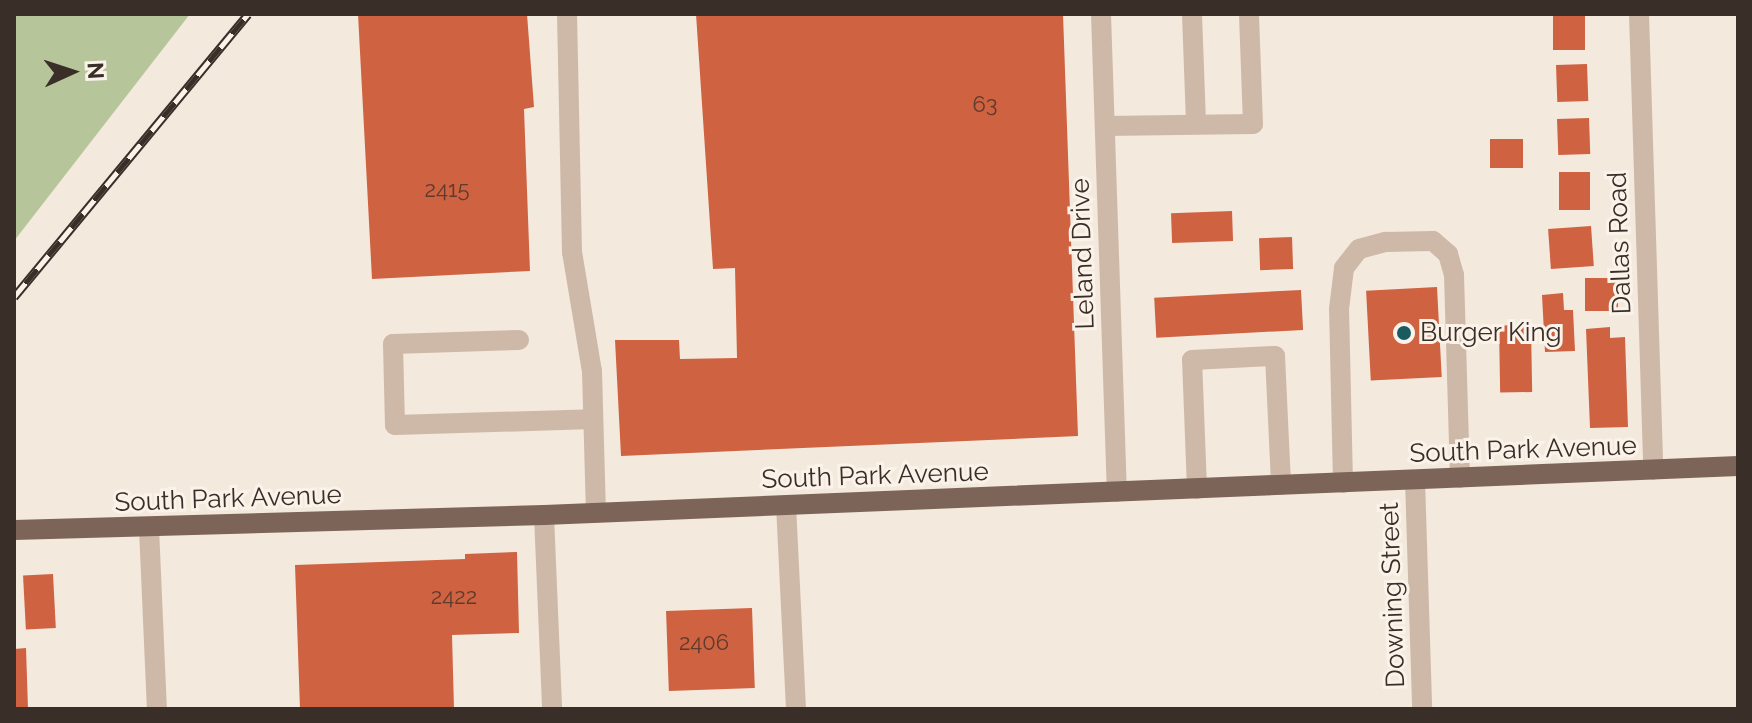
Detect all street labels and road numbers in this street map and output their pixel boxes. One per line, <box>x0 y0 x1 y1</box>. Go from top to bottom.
street label: Dallas Road <box>1602 171 1638 315</box>
street label: Leland Drive <box>1065 178 1101 330</box>
street label: South Park Avenue <box>1408 430 1638 470</box>
street label: South Park Avenue <box>760 456 990 496</box>
street label: South Park Avenue <box>113 479 343 519</box>
street label: Downing Street <box>1374 502 1412 688</box>

